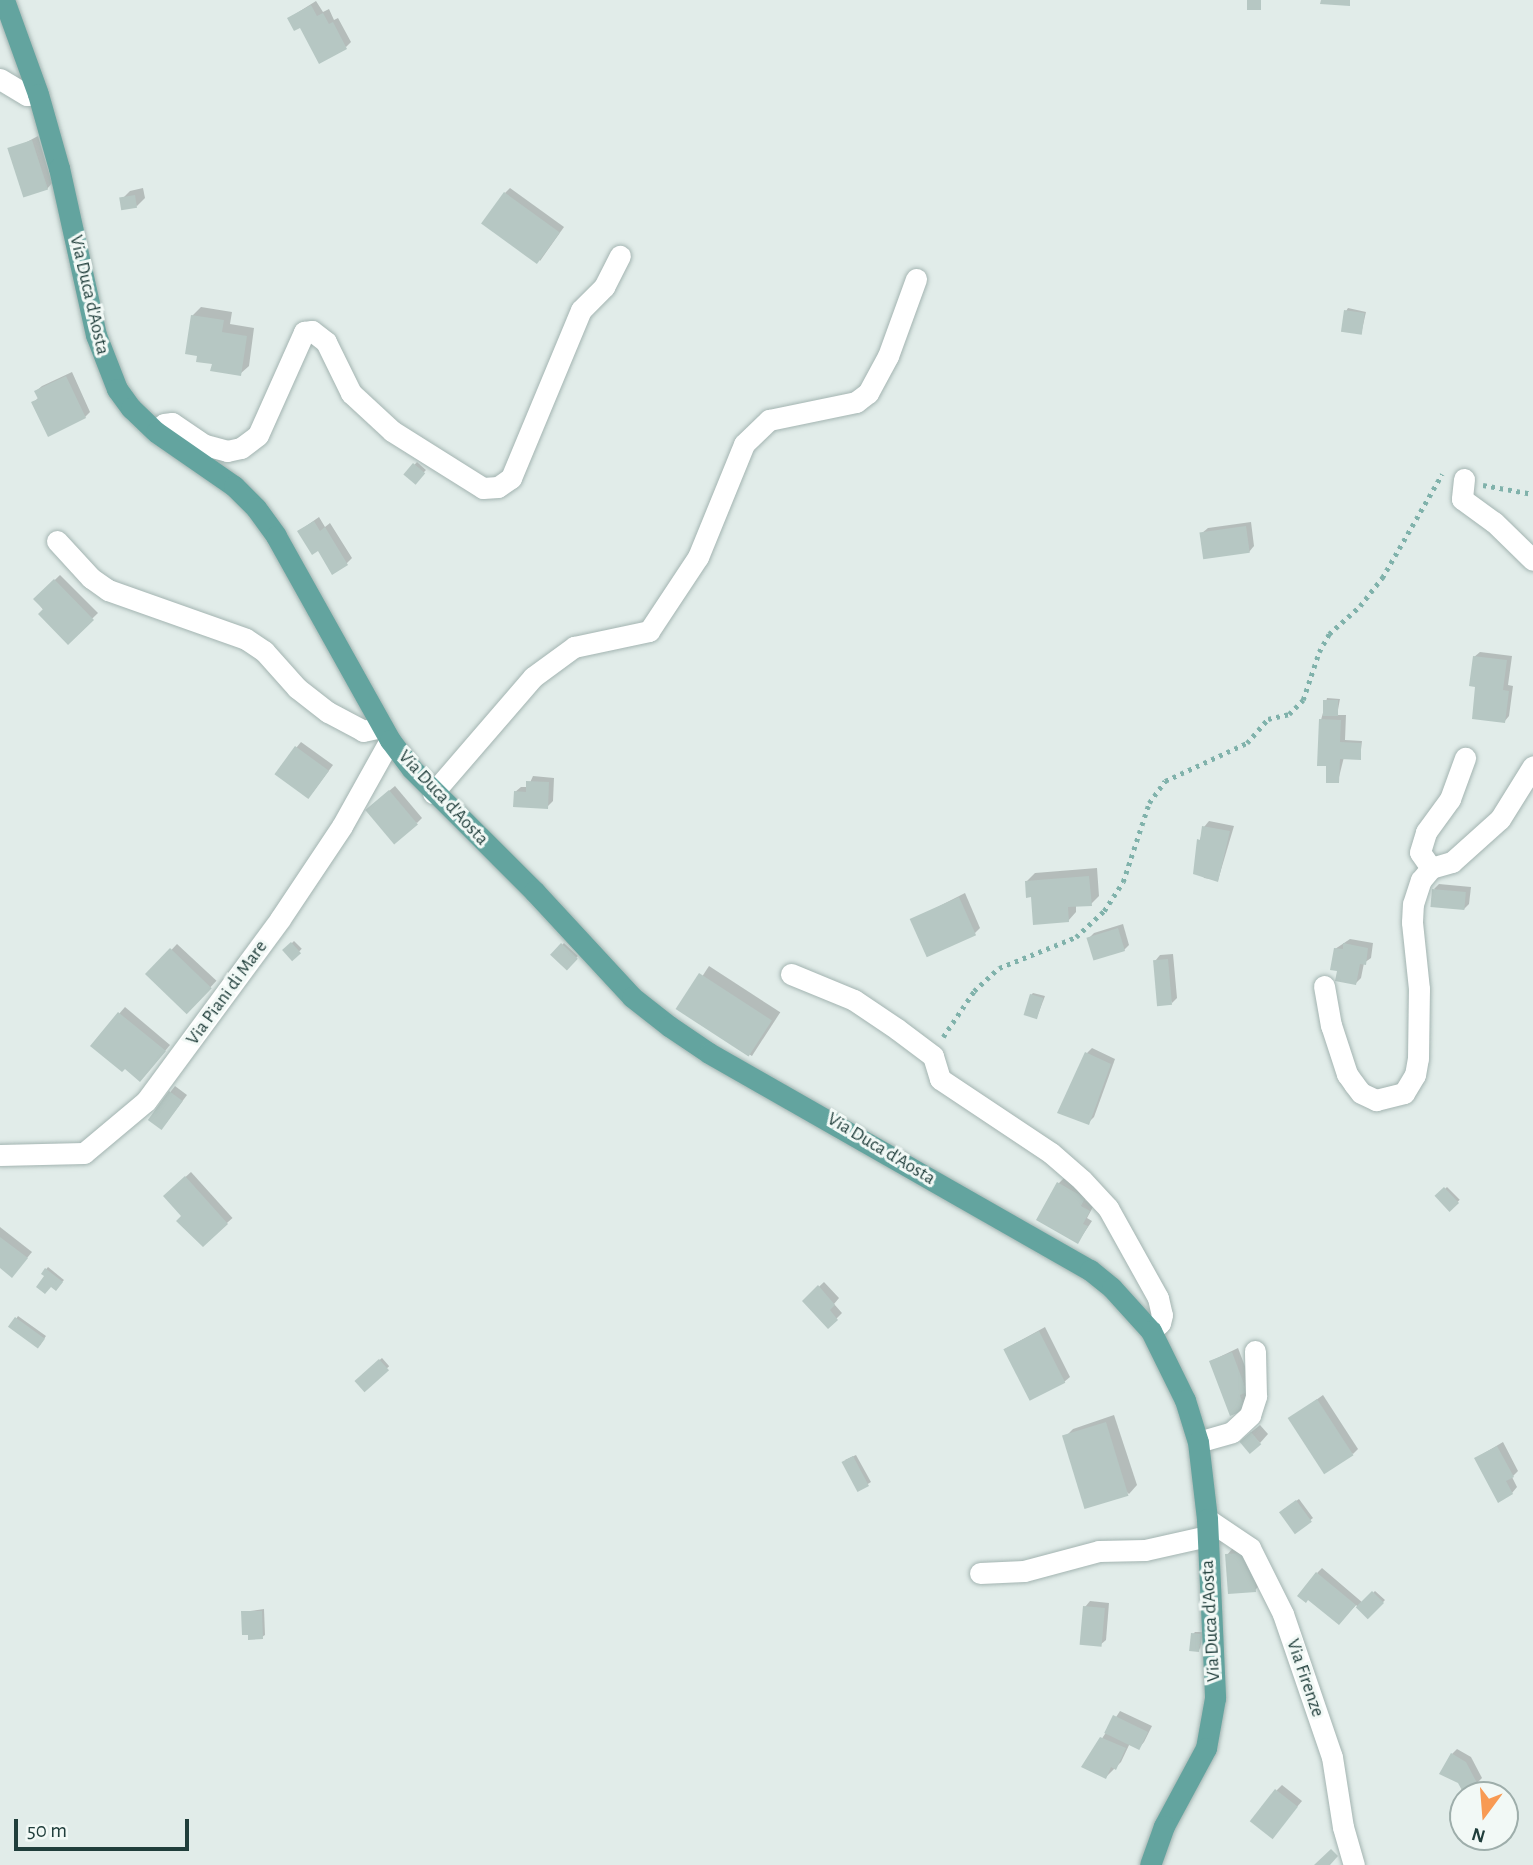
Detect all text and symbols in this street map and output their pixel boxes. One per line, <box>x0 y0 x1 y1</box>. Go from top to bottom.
street label: Via Duca d'Aosta <box>64 233 114 357</box>
street label: Via Duca d'Aosta <box>393 746 493 850</box>
street label: Via Piani di Mare <box>181 936 273 1050</box>
street label: Via Duca d'Aosta <box>823 1108 939 1190</box>
street label: Via Duca d'Aosta <box>1196 1560 1226 1682</box>
street label: Via Firenze <box>1281 1636 1329 1720</box>
north arrow <box>1449 1781 1519 1851</box>
scale bar <box>18 1806 192 1850</box>
text: 50 m <box>27 1820 67 1841</box>
text: N <box>1470 1824 1488 1846</box>

